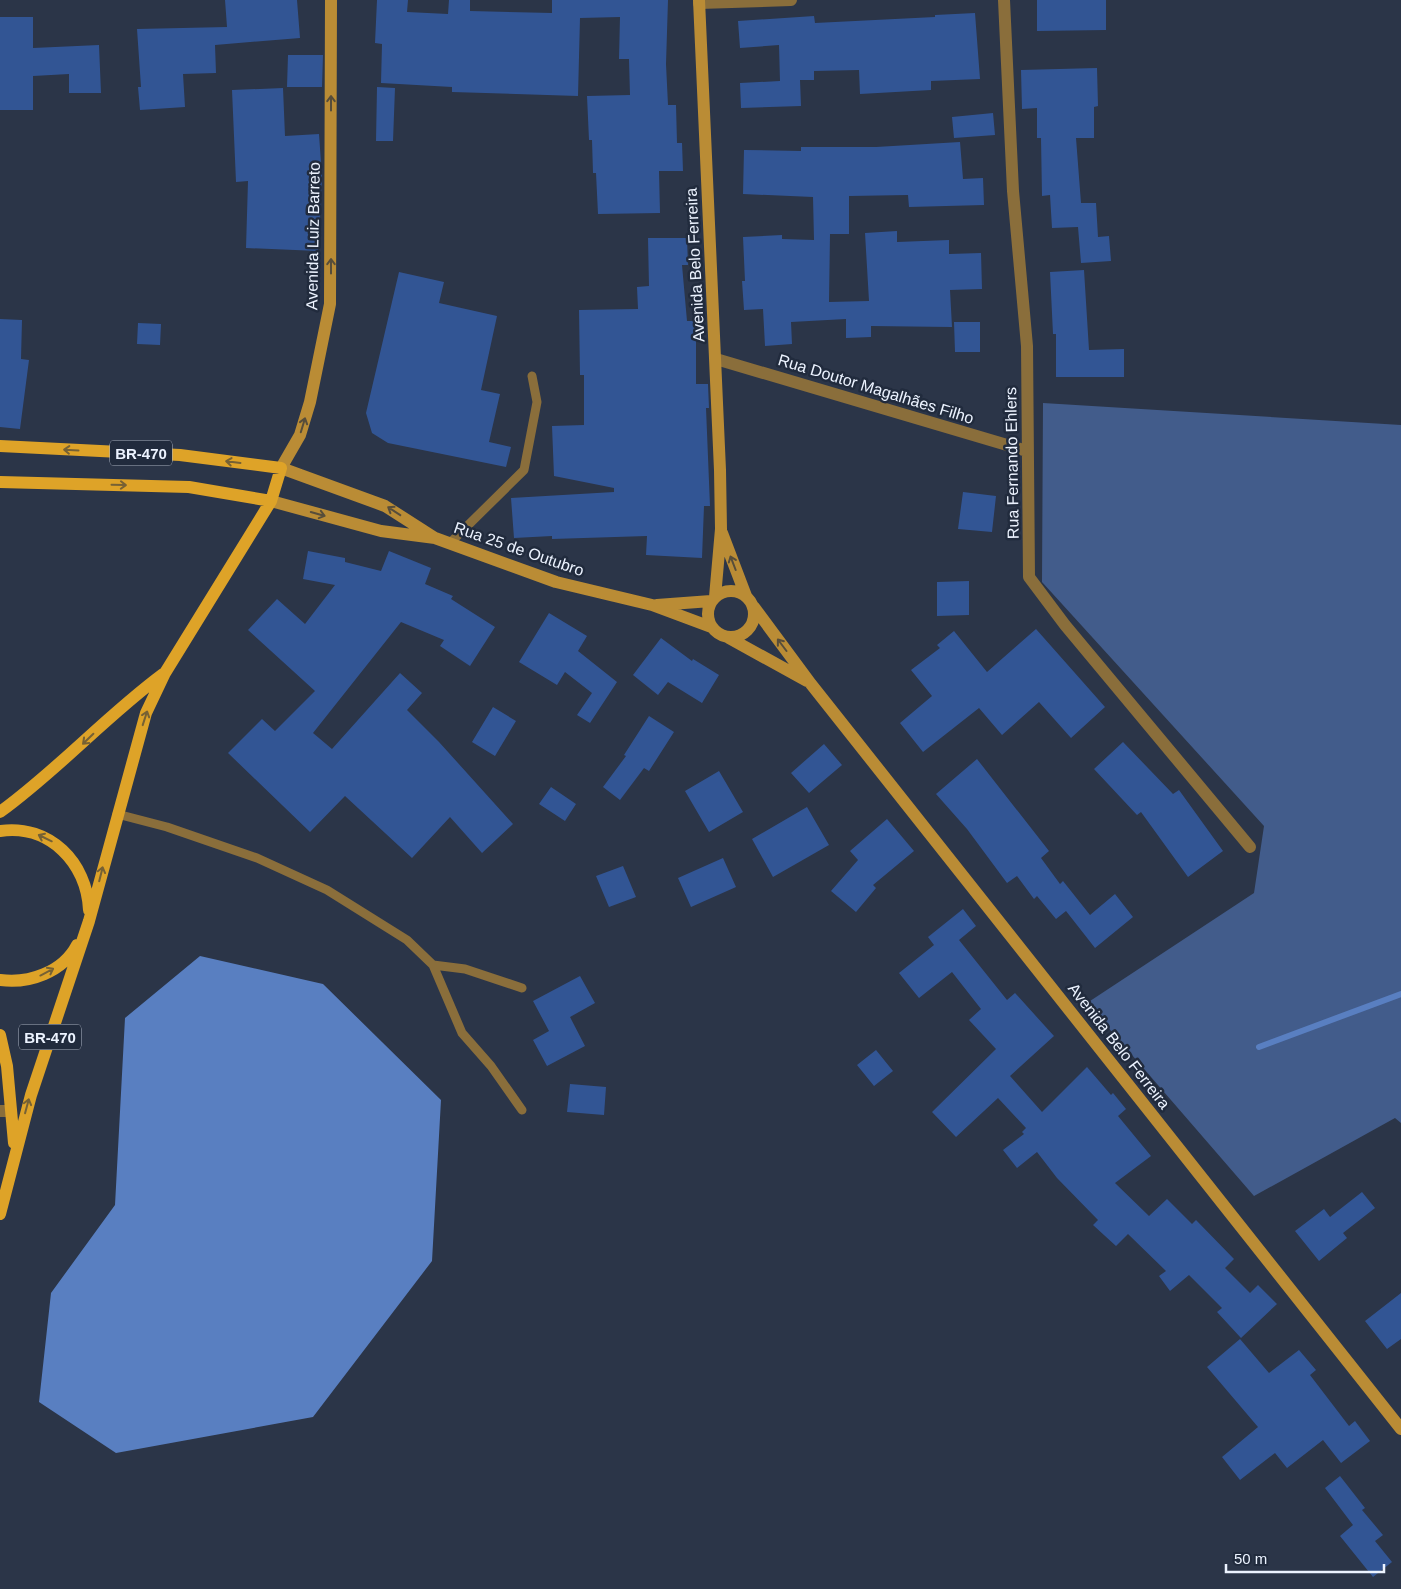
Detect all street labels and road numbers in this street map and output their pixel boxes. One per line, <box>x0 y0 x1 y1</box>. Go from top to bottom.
street label: Avenida Luiz Barreto <box>303 162 323 310</box>
street label: Avenida Belo Ferreira <box>682 187 708 343</box>
street label: Rua Doutor Magalhães Filho <box>776 351 976 427</box>
street label: Rua Fernando Ehlers <box>1002 387 1022 539</box>
road number: BR-470 <box>110 440 172 466</box>
street label: Rua 25 de Outubro <box>452 519 586 579</box>
street label: Avenida Belo Ferreira <box>1065 980 1173 1112</box>
road number: BR-470 <box>19 1024 81 1050</box>

